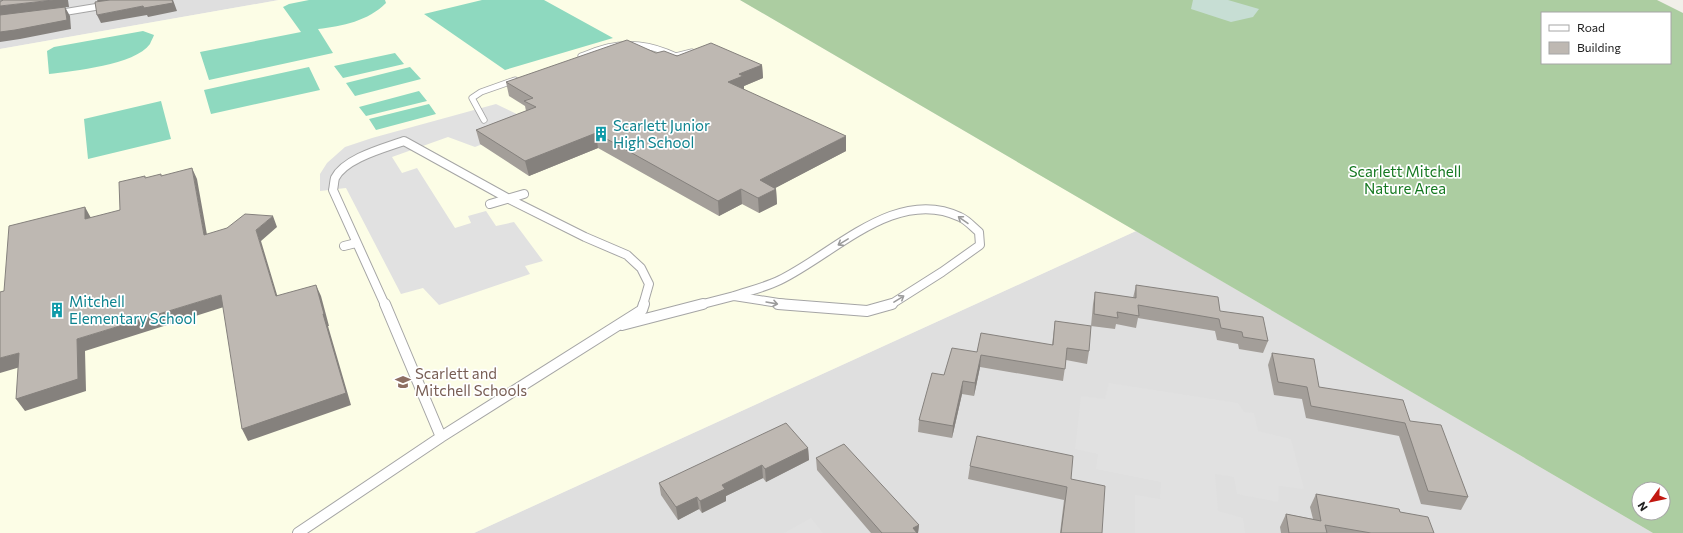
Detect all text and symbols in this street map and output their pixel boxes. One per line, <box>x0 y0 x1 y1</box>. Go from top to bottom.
legend <box>1541 12 1671 64</box>
text: Road <box>1577 20 1605 34</box>
text: Building <box>1577 40 1621 54</box>
place label: Scarlett Junior High School <box>613 116 710 151</box>
building icon: Scarlett Junior High School <box>592 125 610 143</box>
park label: Scarlett Mitchell Nature Area <box>1349 162 1461 197</box>
one-way arrow <box>958 216 969 224</box>
one-way arrow <box>838 238 849 246</box>
place label: Mitchell Elementary School <box>69 292 196 327</box>
one-way arrow <box>893 295 904 303</box>
one-way arrow <box>765 299 778 307</box>
building icon: Mitchell Elementary School <box>48 301 66 319</box>
place label: Scarlett and Mitchell Schools <box>415 364 527 399</box>
school or university icon: Scarlett and Mitchell Schools <box>394 373 412 391</box>
north arrow <box>1631 481 1671 521</box>
text: N <box>1634 500 1650 514</box>

